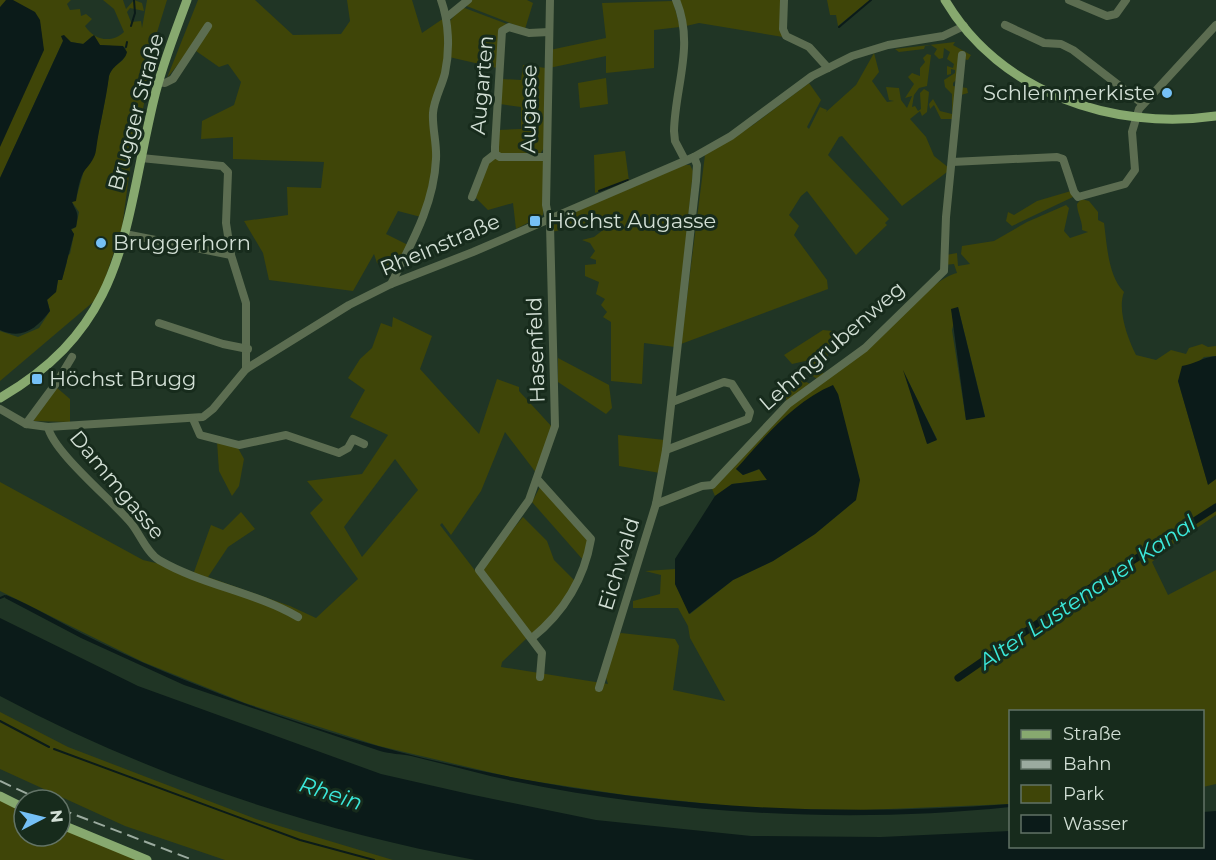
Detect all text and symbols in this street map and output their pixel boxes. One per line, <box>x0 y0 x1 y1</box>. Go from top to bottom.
street label: Brugger Straße <box>102 30 169 193</box>
street label: Augarten <box>465 34 498 136</box>
street label: Augasse <box>515 64 542 154</box>
place label: Schlemmerkiste <box>983 80 1155 105</box>
marker: Schlemmerkiste <box>1160 86 1174 100</box>
street label: Rheinstraße <box>376 208 503 281</box>
place label: Höchst Augasse <box>547 208 716 233</box>
marker: Höchst Augasse <box>528 214 542 228</box>
place label: Bruggerhorn <box>113 230 251 255</box>
marker: Bruggerhorn <box>94 236 108 250</box>
street label: Lehmgrubenweg <box>754 276 909 416</box>
street label: Hasenfeld <box>521 297 550 403</box>
place label: Höchst Brugg <box>49 366 197 391</box>
marker: Höchst Brugg <box>30 372 44 386</box>
street label: Dammgasse <box>65 425 170 544</box>
water label: Alter Lustenauer Kanal <box>972 509 1201 676</box>
street label: Eichwald <box>593 514 644 613</box>
legend <box>1009 710 1204 848</box>
text: Straße <box>1063 723 1122 745</box>
text: Bahn <box>1063 753 1112 775</box>
water label: Rhein <box>296 771 366 816</box>
text: Park <box>1063 783 1104 805</box>
north arrow <box>12 788 72 848</box>
text: N <box>46 809 67 824</box>
text: Wasser <box>1063 813 1128 835</box>

